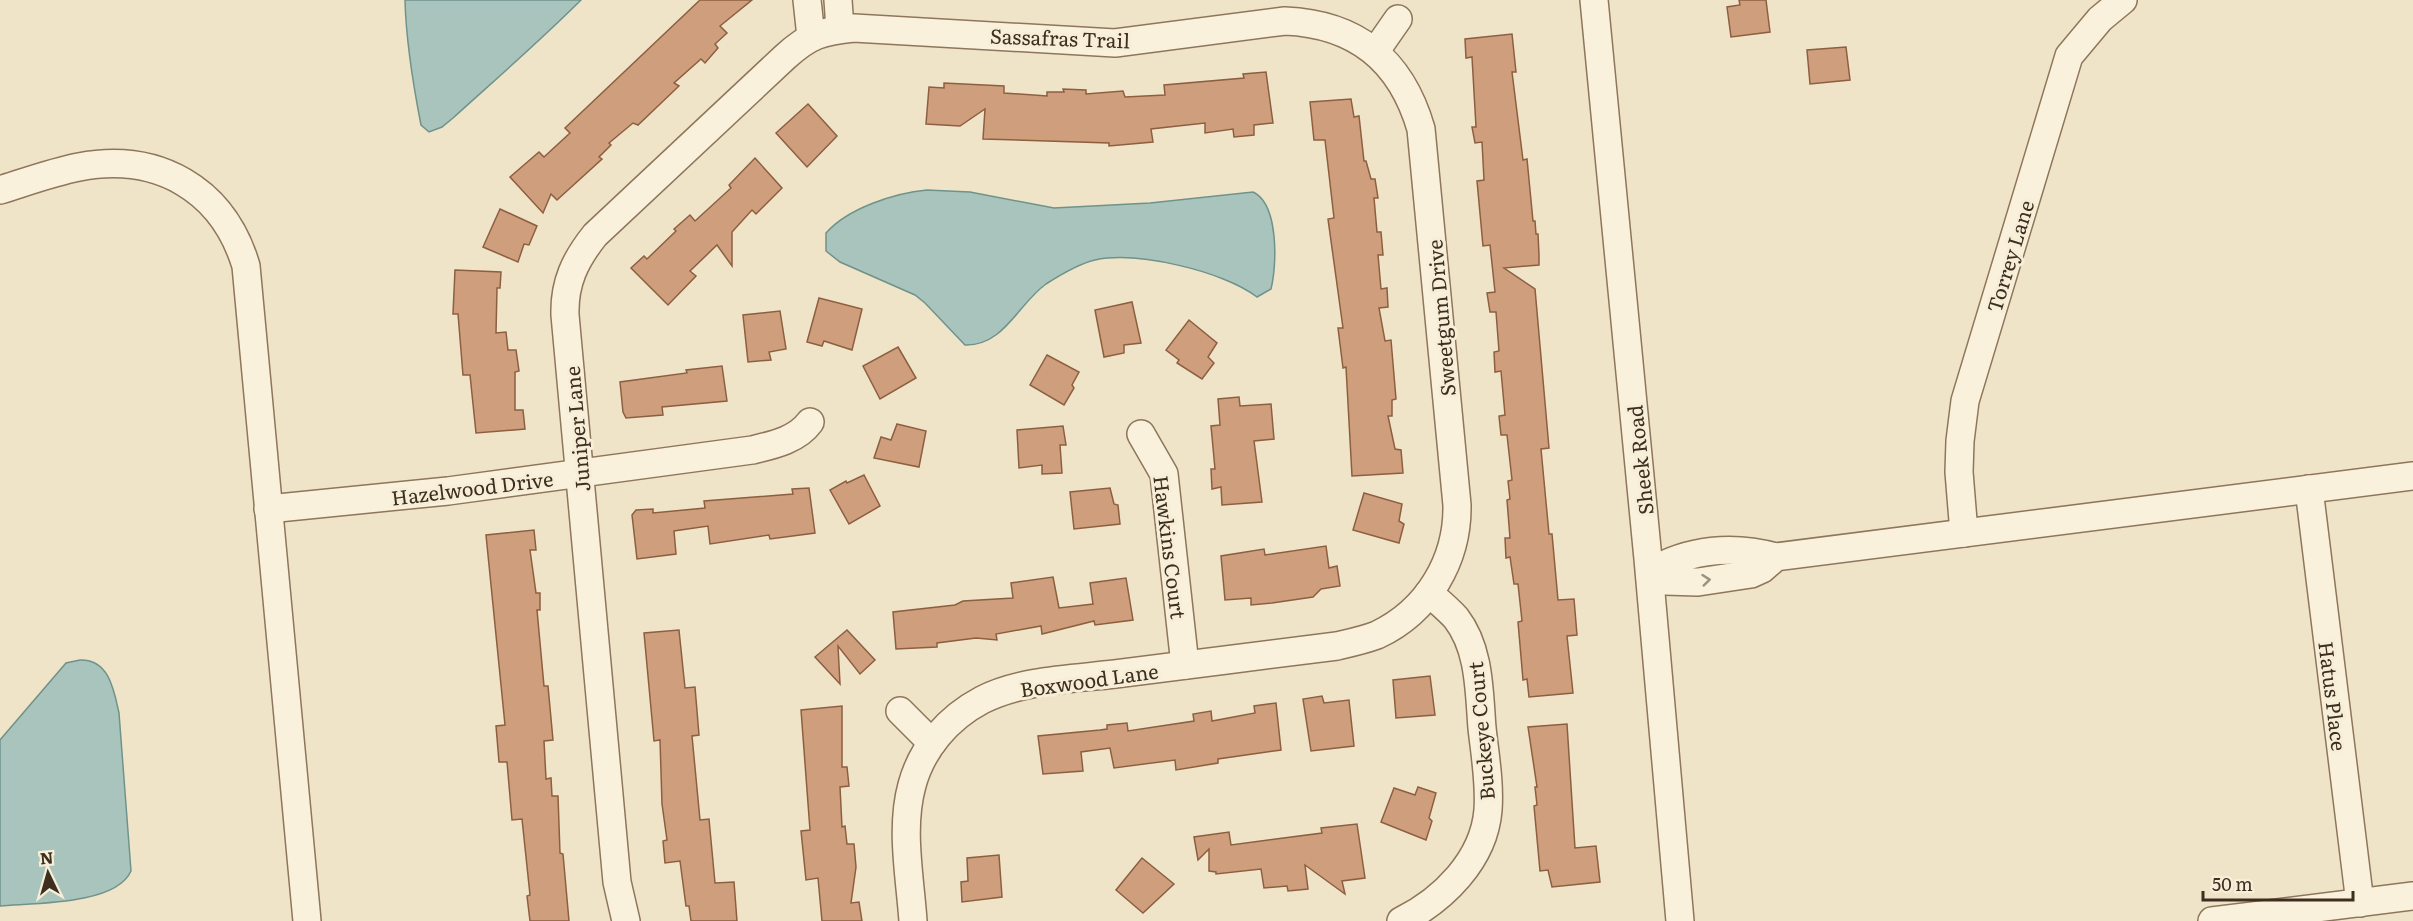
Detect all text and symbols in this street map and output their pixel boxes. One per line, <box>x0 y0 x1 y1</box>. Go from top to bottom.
street label: Sassafras Trail <box>990 20 1131 54</box>
street label: Torrey Lane <box>1978 196 2040 316</box>
street label: Sweetgum Drive <box>1418 238 1462 398</box>
street label: Juniper Lane <box>556 365 596 493</box>
street label: Sheek Road <box>1618 404 1660 516</box>
street label: Hazelwood Drive <box>389 462 555 512</box>
street label: Hawkins Court <box>1147 474 1195 620</box>
one-way arrow <box>1701 575 1710 587</box>
street label: Hatus Place <box>2312 639 2356 753</box>
street label: Boxwood Lane <box>1018 654 1160 704</box>
street label: Buckeye Court <box>1459 660 1501 802</box>
north arrow <box>18 843 78 903</box>
text: N <box>39 845 54 870</box>
scale bar <box>2203 864 2353 902</box>
text: 50 m <box>2212 870 2253 897</box>

